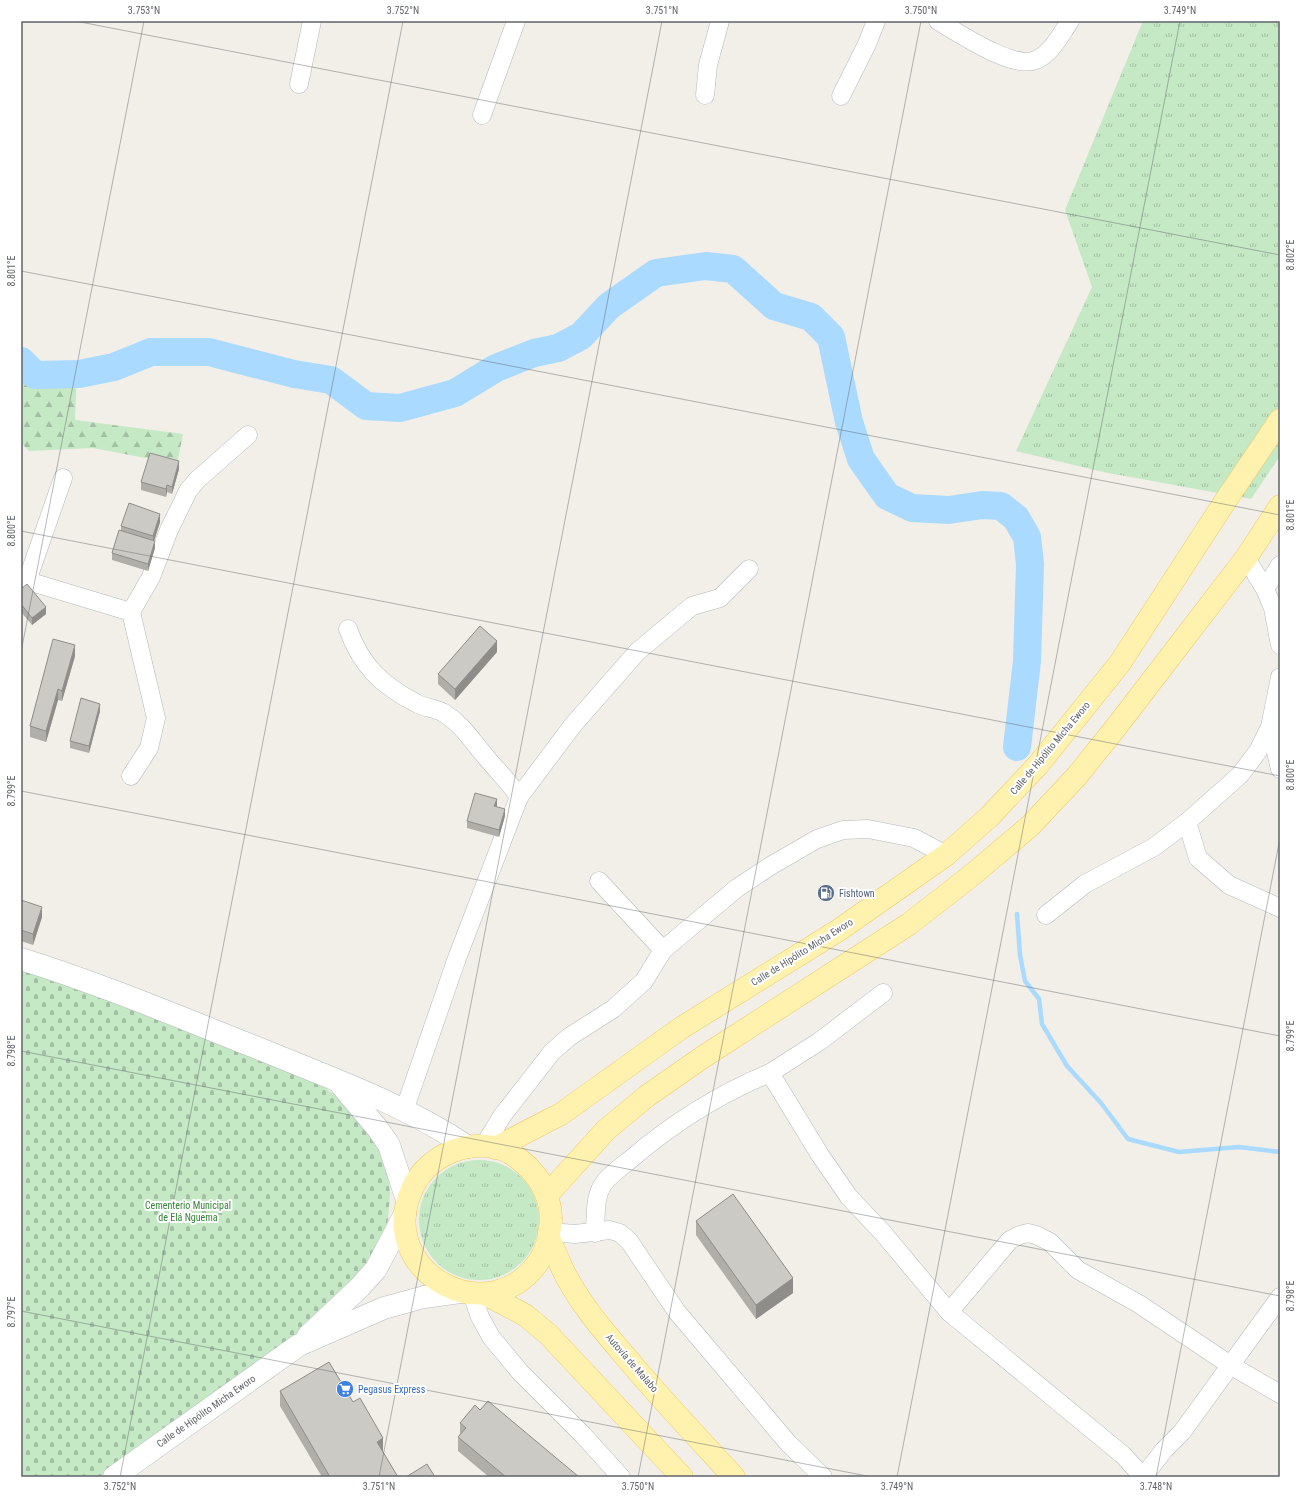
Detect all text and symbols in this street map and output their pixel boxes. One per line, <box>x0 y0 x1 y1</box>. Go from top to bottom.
text: 3.753°N <box>128 5 160 16</box>
text: 3.752°N <box>387 5 419 16</box>
text: 3.751°N <box>646 5 678 16</box>
text: 3.750°N <box>905 5 937 16</box>
text: 3.749°N <box>1164 5 1196 16</box>
text: 8.802°E <box>1285 239 1296 271</box>
text: 8.801°E <box>6 255 17 287</box>
text: 8.801°E <box>1285 499 1296 531</box>
text: 8.800°E <box>6 515 17 547</box>
street label: Calle de Hipólito Micha Eworo <box>1008 699 1092 797</box>
text: 8.800°E <box>1285 759 1296 791</box>
text: 8.799°E <box>6 775 17 807</box>
fuel station icon: Fishtown <box>816 883 836 903</box>
place label: Fishtown <box>839 888 875 899</box>
street label: Calle de Hipólito Micha Eworo <box>749 916 855 988</box>
text: 8.799°E <box>1285 1020 1296 1052</box>
text: 8.798°E <box>6 1035 17 1067</box>
park label: Cementerio Municipal de Elá Nguema <box>145 1200 231 1223</box>
text: 8.798°E <box>1285 1280 1296 1312</box>
text: 8.797°E <box>6 1296 17 1328</box>
street label: Autovía de Malabo <box>604 1332 660 1394</box>
street label: Calle de Hipólito Micha Eworo <box>155 1373 257 1449</box>
supermarket icon: Pegasus Express <box>335 1379 355 1399</box>
place label: Pegasus Express <box>358 1384 426 1395</box>
text: 3.752°N <box>104 1481 136 1492</box>
text: 3.751°N <box>363 1481 395 1492</box>
text: 3.750°N <box>622 1481 654 1492</box>
text: 3.749°N <box>881 1481 913 1492</box>
text: 3.748°N <box>1140 1481 1172 1492</box>

